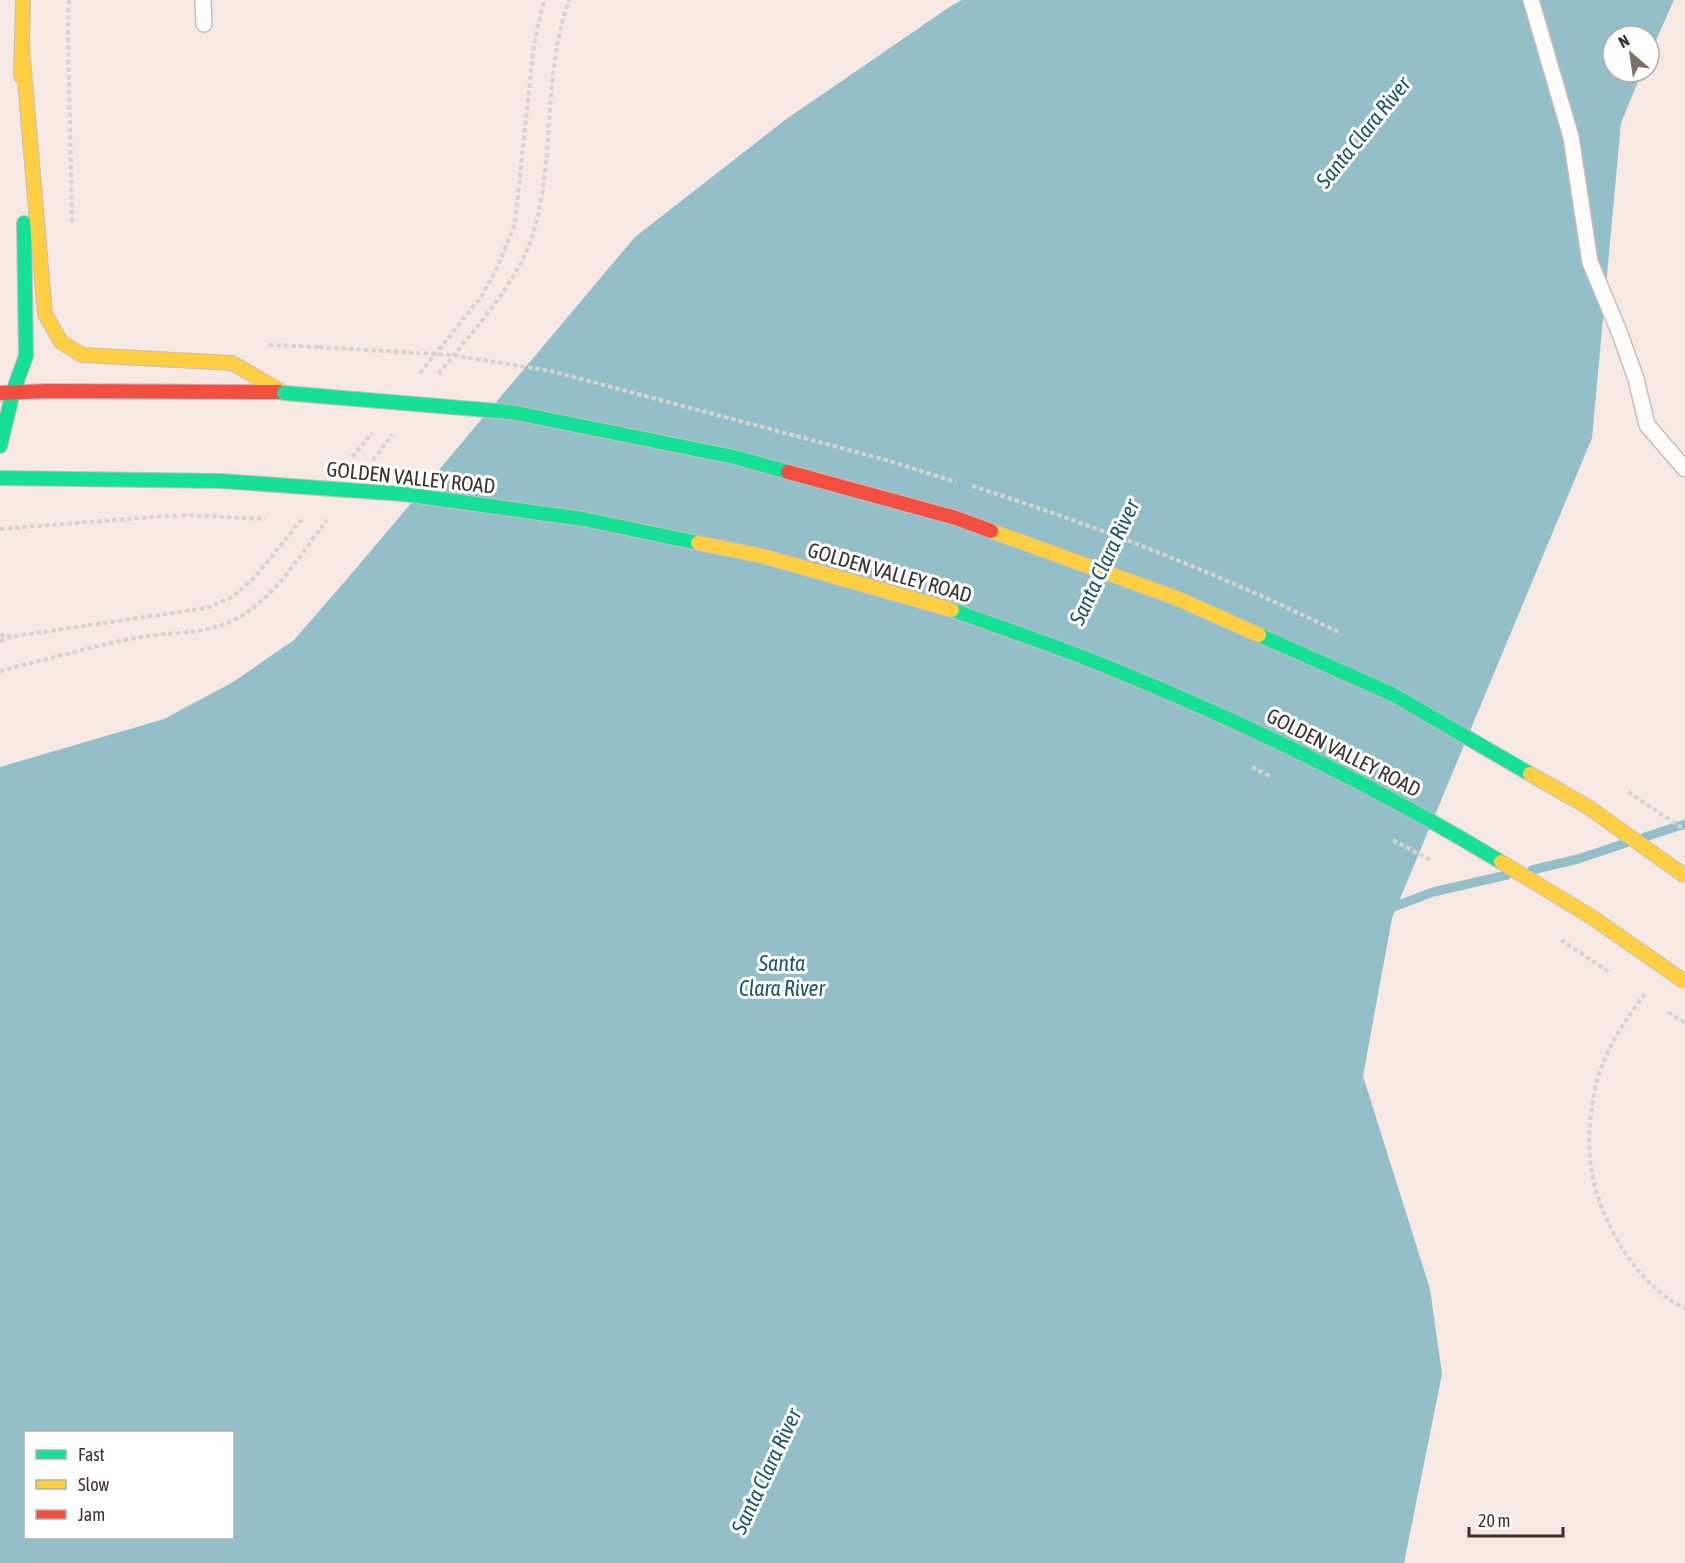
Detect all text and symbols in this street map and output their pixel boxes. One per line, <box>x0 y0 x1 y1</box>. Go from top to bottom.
north arrow <box>1601 24 1661 84</box>
text: N <box>1615 31 1632 51</box>
water label: Santa Clara River <box>1310 70 1417 194</box>
street label: GOLDEN VALLEY ROAD <box>325 456 497 498</box>
water label: Santa Clara River <box>1063 494 1145 630</box>
street label: GOLDEN VALLEY ROAD <box>805 537 975 607</box>
street label: GOLDEN VALLEY ROAD <box>1263 703 1425 801</box>
water label: Santa Clara River <box>739 950 827 1001</box>
water label: Santa Clara River <box>725 1403 807 1539</box>
legend <box>24 1431 234 1539</box>
text: Fast <box>78 1444 105 1465</box>
text: Slow <box>78 1474 109 1495</box>
scale bar <box>1469 1500 1564 1538</box>
text: Jam <box>78 1504 105 1525</box>
text: 20 m <box>1478 1510 1510 1531</box>

